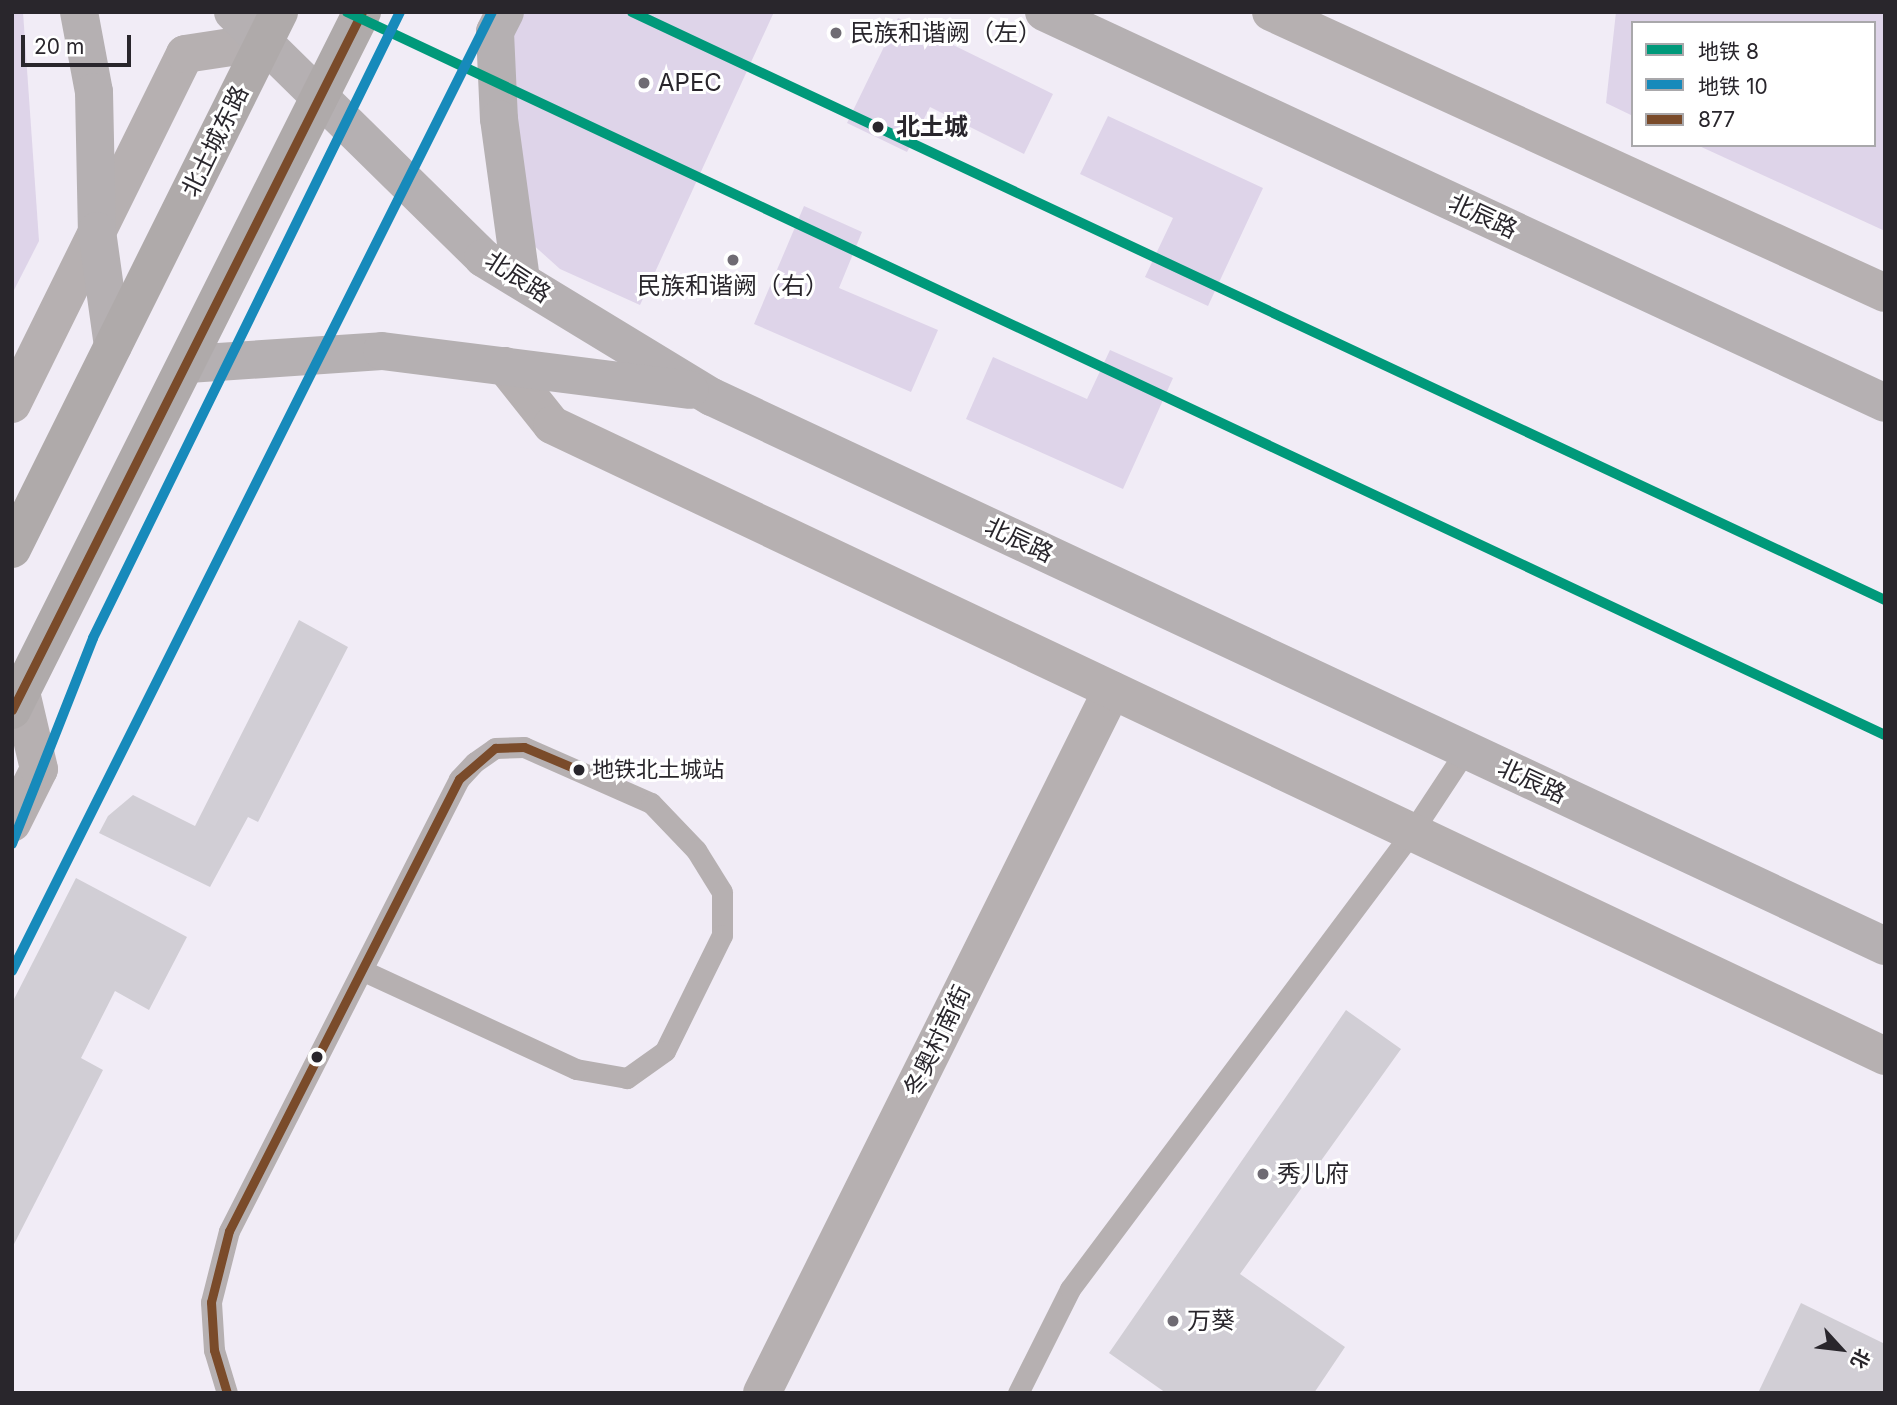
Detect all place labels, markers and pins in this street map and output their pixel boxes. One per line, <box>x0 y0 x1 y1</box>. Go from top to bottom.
place label: 民族和谐阙（左） <box>850 19 1042 47</box>
marker: 民族和谐阙（左） <box>828 25 844 41</box>
place label: APEC <box>658 69 722 97</box>
marker: APEC <box>636 75 652 91</box>
place label: 北土城 <box>896 113 968 141</box>
marker: 北土城 <box>867 116 889 138</box>
marker: 民族和谐阙（右） <box>725 252 741 268</box>
place label: 民族和谐阙（右） <box>637 272 829 300</box>
place label: 地铁北土城站 <box>592 757 724 783</box>
marker: 地铁北土城站 <box>572 763 586 777</box>
unlabelled marker <box>310 1050 324 1064</box>
place label: 秀儿府 <box>1277 1160 1349 1188</box>
marker: 秀儿府 <box>1255 1166 1271 1182</box>
place label: 万葵 <box>1187 1307 1235 1335</box>
marker: 万葵 <box>1165 1313 1181 1329</box>

